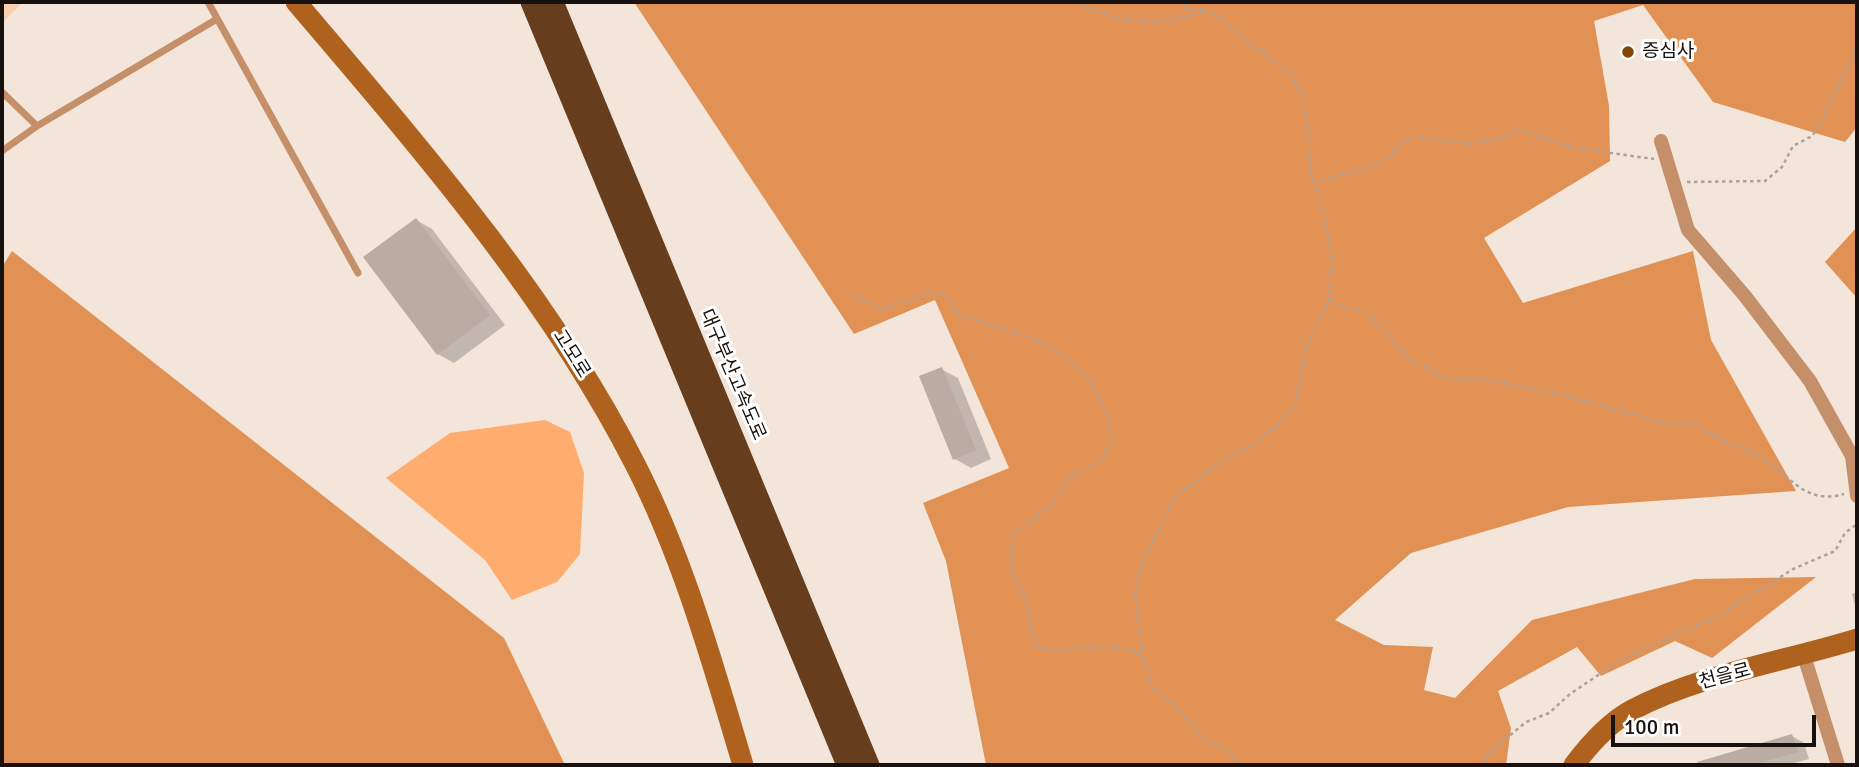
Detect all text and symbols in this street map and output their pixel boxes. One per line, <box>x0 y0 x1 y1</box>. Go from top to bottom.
place label: 증심사 <box>1642 41 1694 63</box>
marker: 증심사 <box>1620 44 1636 60</box>
street label: 대구부산고속도로 <box>694 306 770 444</box>
street label: 고모로 <box>547 326 595 382</box>
street label: 천을로 <box>1697 659 1753 695</box>
scale bar <box>1614 700 1819 744</box>
text: 100 m <box>1624 714 1679 740</box>

